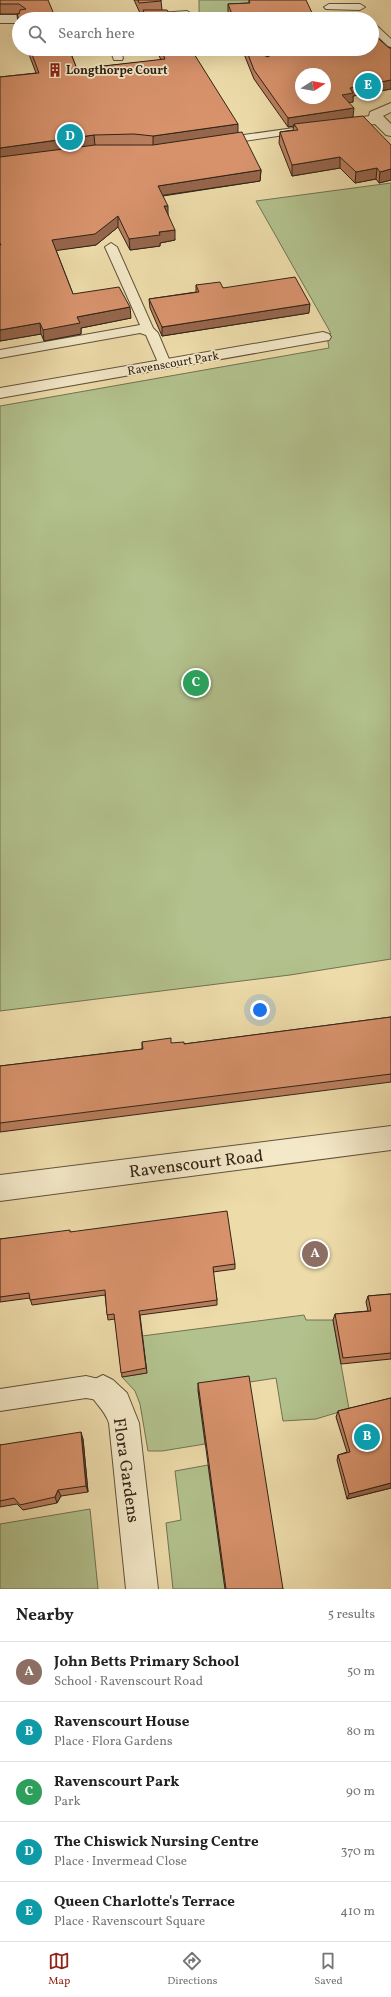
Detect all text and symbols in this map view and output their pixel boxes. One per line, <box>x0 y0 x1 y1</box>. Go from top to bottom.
search box <box>12 12 379 56</box>
icon: search <box>26 23 48 45</box>
text: Search here <box>58 24 135 45</box>
building icon: Longthorpe Court <box>47 62 63 78</box>
place label: Longthorpe Court <box>66 63 168 79</box>
north arrow <box>295 68 331 104</box>
pin: E <box>355 71 381 101</box>
pin: D <box>57 122 83 152</box>
street label: Ravenscourt Park <box>126 348 221 380</box>
pin: C <box>183 668 209 698</box>
your location <box>250 1000 270 1020</box>
street label: Ravenscourt Road <box>128 1145 265 1184</box>
pin: A <box>302 1239 328 1269</box>
street label: Flora Gardens <box>107 1416 144 1524</box>
pin: B <box>354 1422 380 1452</box>
text: Nearby <box>16 1604 74 1627</box>
text: 5 results <box>328 1606 375 1624</box>
text: John Betts Primary School <box>54 1652 239 1673</box>
text: A <box>24 1663 34 1681</box>
text: 50 m <box>347 1663 375 1681</box>
text: School · Ravenscourt Road <box>54 1673 203 1691</box>
text: Ravenscourt House <box>54 1712 189 1733</box>
text: B <box>25 1723 33 1741</box>
text: 80 m <box>346 1723 375 1741</box>
text: Place · Flora Gardens <box>54 1733 173 1751</box>
text: Ravenscourt Park <box>54 1772 179 1793</box>
text: C <box>25 1783 33 1801</box>
text: 90 m <box>346 1783 375 1801</box>
text: Park <box>54 1793 81 1811</box>
text: The Chiswick Nursing Centre <box>54 1832 259 1853</box>
text: D <box>24 1843 34 1861</box>
text: 370 m <box>341 1843 375 1861</box>
text: Place · Invermead Close <box>54 1853 187 1871</box>
text: Queen Charlotte's Terrace <box>54 1892 235 1913</box>
text: E <box>25 1903 33 1921</box>
text: 410 m <box>340 1903 375 1921</box>
text: Place · Ravenscourt Square <box>54 1913 205 1931</box>
tab: Map <box>48 1950 70 1989</box>
tab: Directions <box>167 1950 218 1989</box>
tab: Saved <box>314 1950 343 1989</box>

